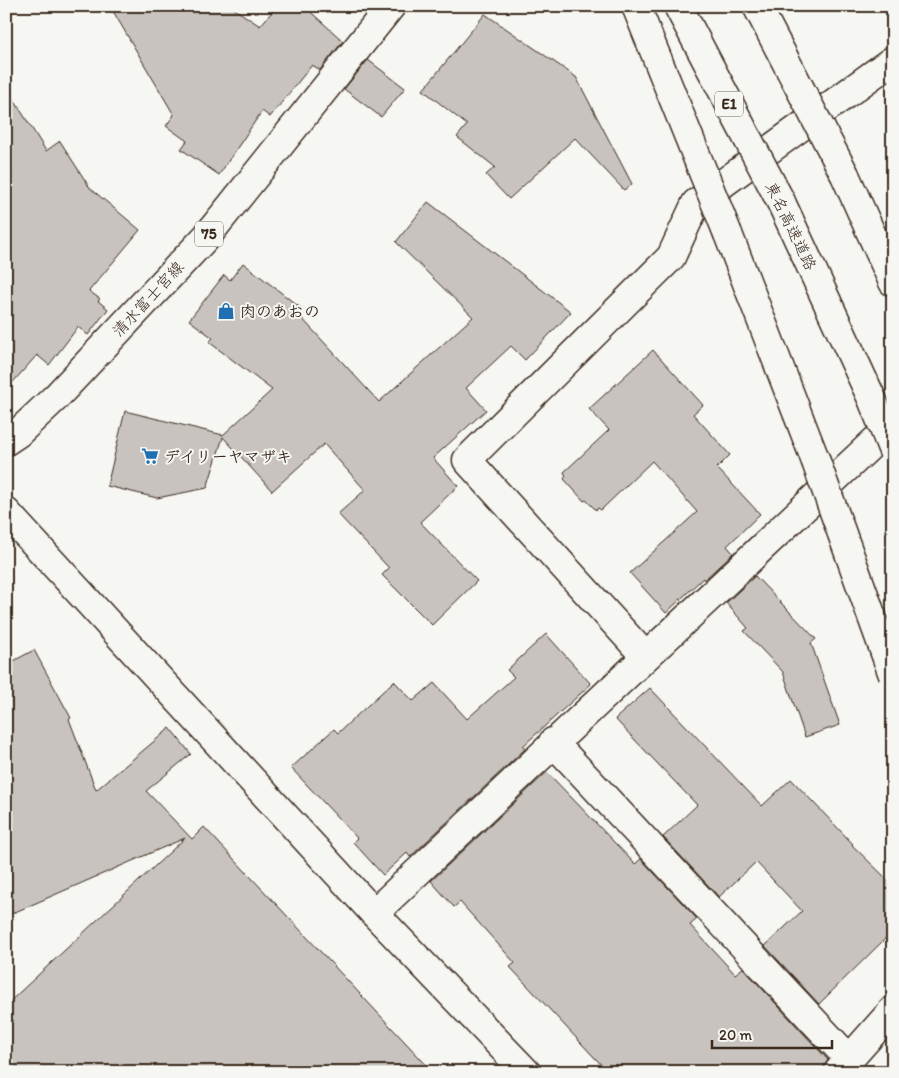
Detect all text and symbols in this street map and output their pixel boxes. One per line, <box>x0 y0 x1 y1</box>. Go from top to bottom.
road number: E1 <box>715 92 743 116</box>
street label: 東名高速道路 <box>761 179 821 273</box>
road number: 75 <box>195 222 223 246</box>
street label: 清水富士宮線 <box>108 257 188 341</box>
shop icon: 肉のあおの <box>216 301 236 321</box>
place label: 肉のあおの <box>240 302 320 321</box>
supermarket icon: デイリーヤマザキ <box>140 446 160 466</box>
place label: デイリーヤマザキ <box>164 447 292 466</box>
scale bar <box>712 1018 832 1050</box>
text: 20 m <box>719 1026 753 1044</box>

